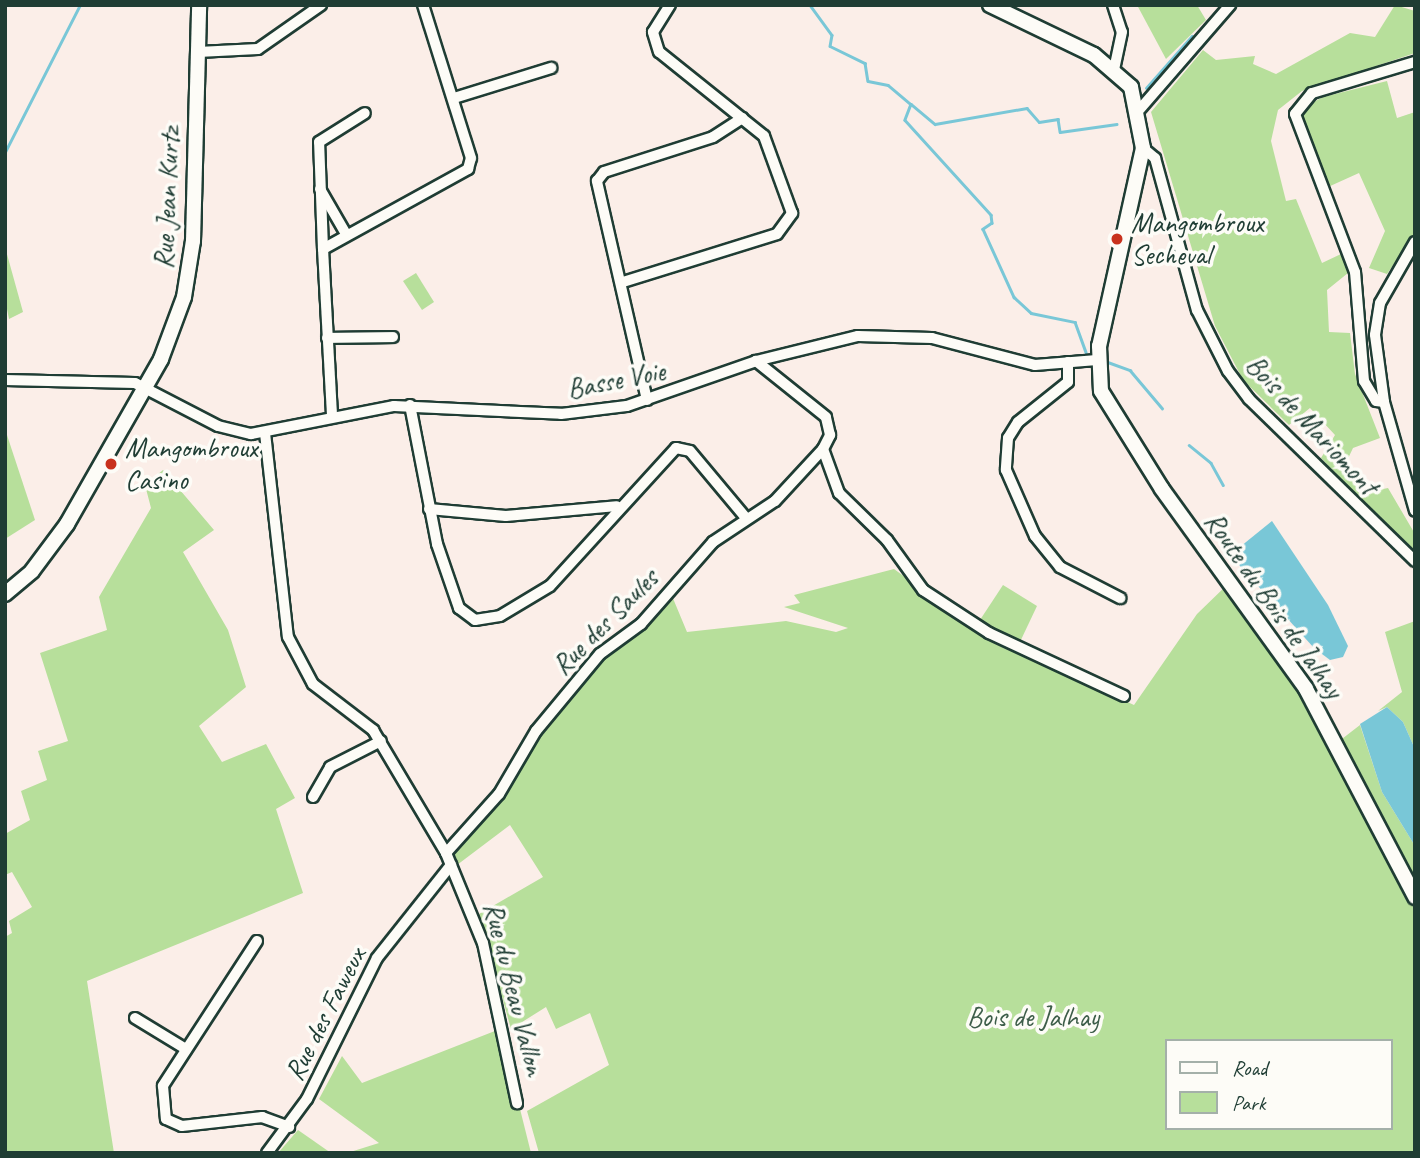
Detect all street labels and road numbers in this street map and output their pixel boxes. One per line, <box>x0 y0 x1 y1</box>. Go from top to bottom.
street label: Rue Jean Kurtz <box>147 128 187 268</box>
street label: Bois de Mariomont <box>1239 348 1385 502</box>
street label: Basse Voie <box>564 354 668 406</box>
street label: Route du Bois de Jalhay <box>1197 505 1351 705</box>
street label: Rue des Saules <box>545 562 665 682</box>
street label: Rue du Beau Vallon <box>476 899 552 1079</box>
street label: Rue des Faweux <box>277 942 373 1086</box>

